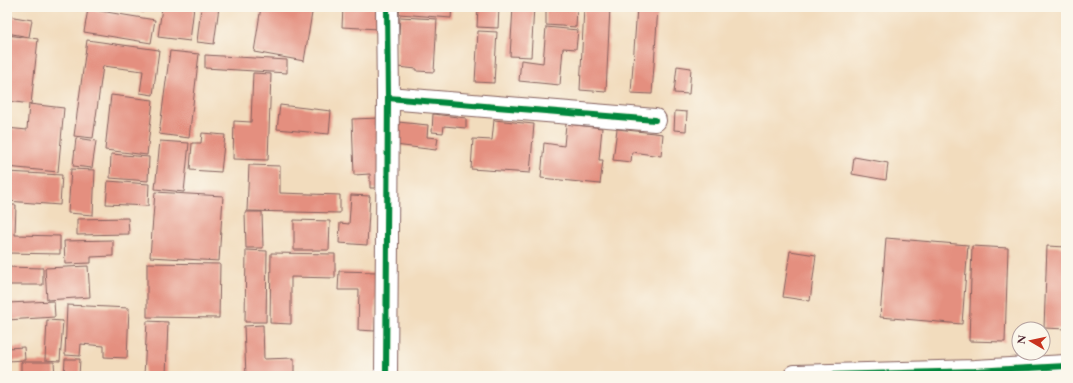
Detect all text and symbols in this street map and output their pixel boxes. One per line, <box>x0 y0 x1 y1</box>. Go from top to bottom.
north arrow <box>1011 321 1051 361</box>
text: N <box>1014 334 1029 345</box>

